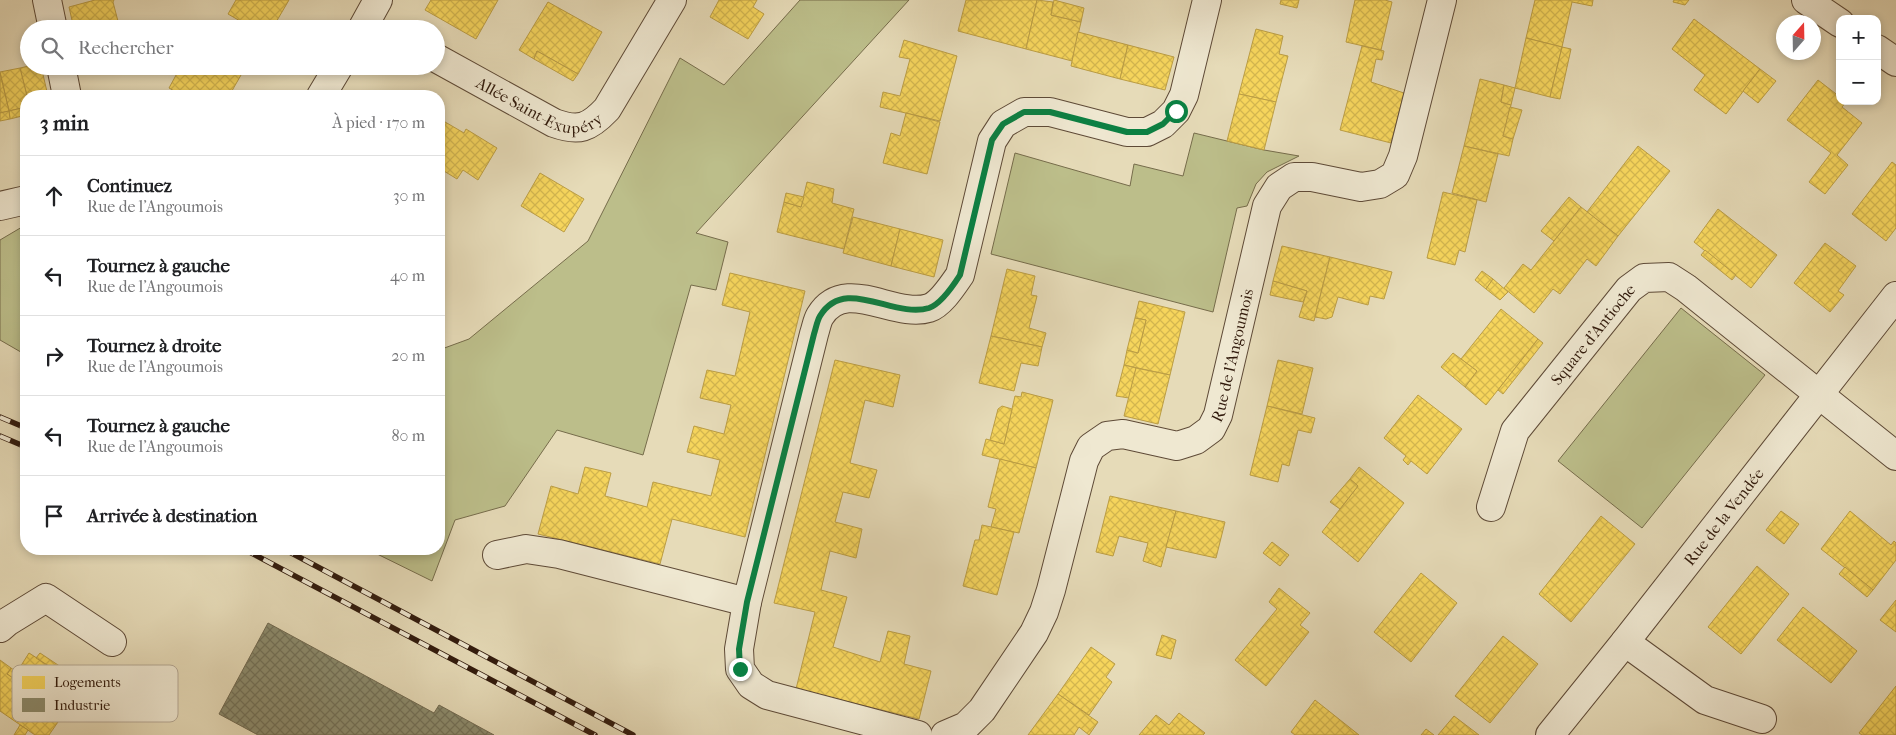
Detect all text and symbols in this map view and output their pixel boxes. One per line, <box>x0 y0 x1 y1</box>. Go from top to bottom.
north arrow <box>1776 15 1821 60</box>
map controls <box>1836 15 1881 105</box>
button: + <box>1836 15 1881 60</box>
search box <box>20 20 445 75</box>
icon: search <box>38 34 66 62</box>
text: Rechercher <box>78 37 174 59</box>
button: − <box>1836 60 1881 105</box>
street label: Allée Saint-Exupéry <box>472 73 607 138</box>
route start <box>1165 100 1188 123</box>
text: 3 min <box>40 111 89 135</box>
text: À pied · 170 m <box>332 113 425 132</box>
text: Continuez <box>87 175 172 197</box>
icon: ahead <box>40 182 68 210</box>
text: 30 m <box>393 186 425 205</box>
text: Rue de l'Angoumois <box>87 197 223 216</box>
text: Tournez à gauche <box>87 255 230 277</box>
icon: left <box>40 262 68 290</box>
text: 40 m <box>390 266 425 285</box>
text: Rue de l'Angoumois <box>87 277 223 296</box>
street label: Square d'Antioche <box>1547 279 1639 389</box>
street label: Rue de l'Angoumois <box>1207 287 1257 425</box>
text: Tournez à droite <box>87 335 221 357</box>
icon: right <box>40 342 68 370</box>
text: 20 m <box>391 346 425 365</box>
text: Rue de l'Angoumois <box>87 357 223 376</box>
text: Tournez à gauche <box>87 415 230 437</box>
icon: left <box>40 422 68 450</box>
text: 80 m <box>391 426 425 445</box>
text: Rue de l'Angoumois <box>87 437 223 456</box>
street label: Rue de la Vendée <box>1680 464 1768 569</box>
icon: arrive <box>40 502 68 530</box>
text: Arrivée à destination <box>87 505 257 527</box>
route end <box>729 658 752 681</box>
legend <box>12 665 178 722</box>
text: Logements <box>54 674 121 691</box>
text: Industrie <box>54 697 110 714</box>

